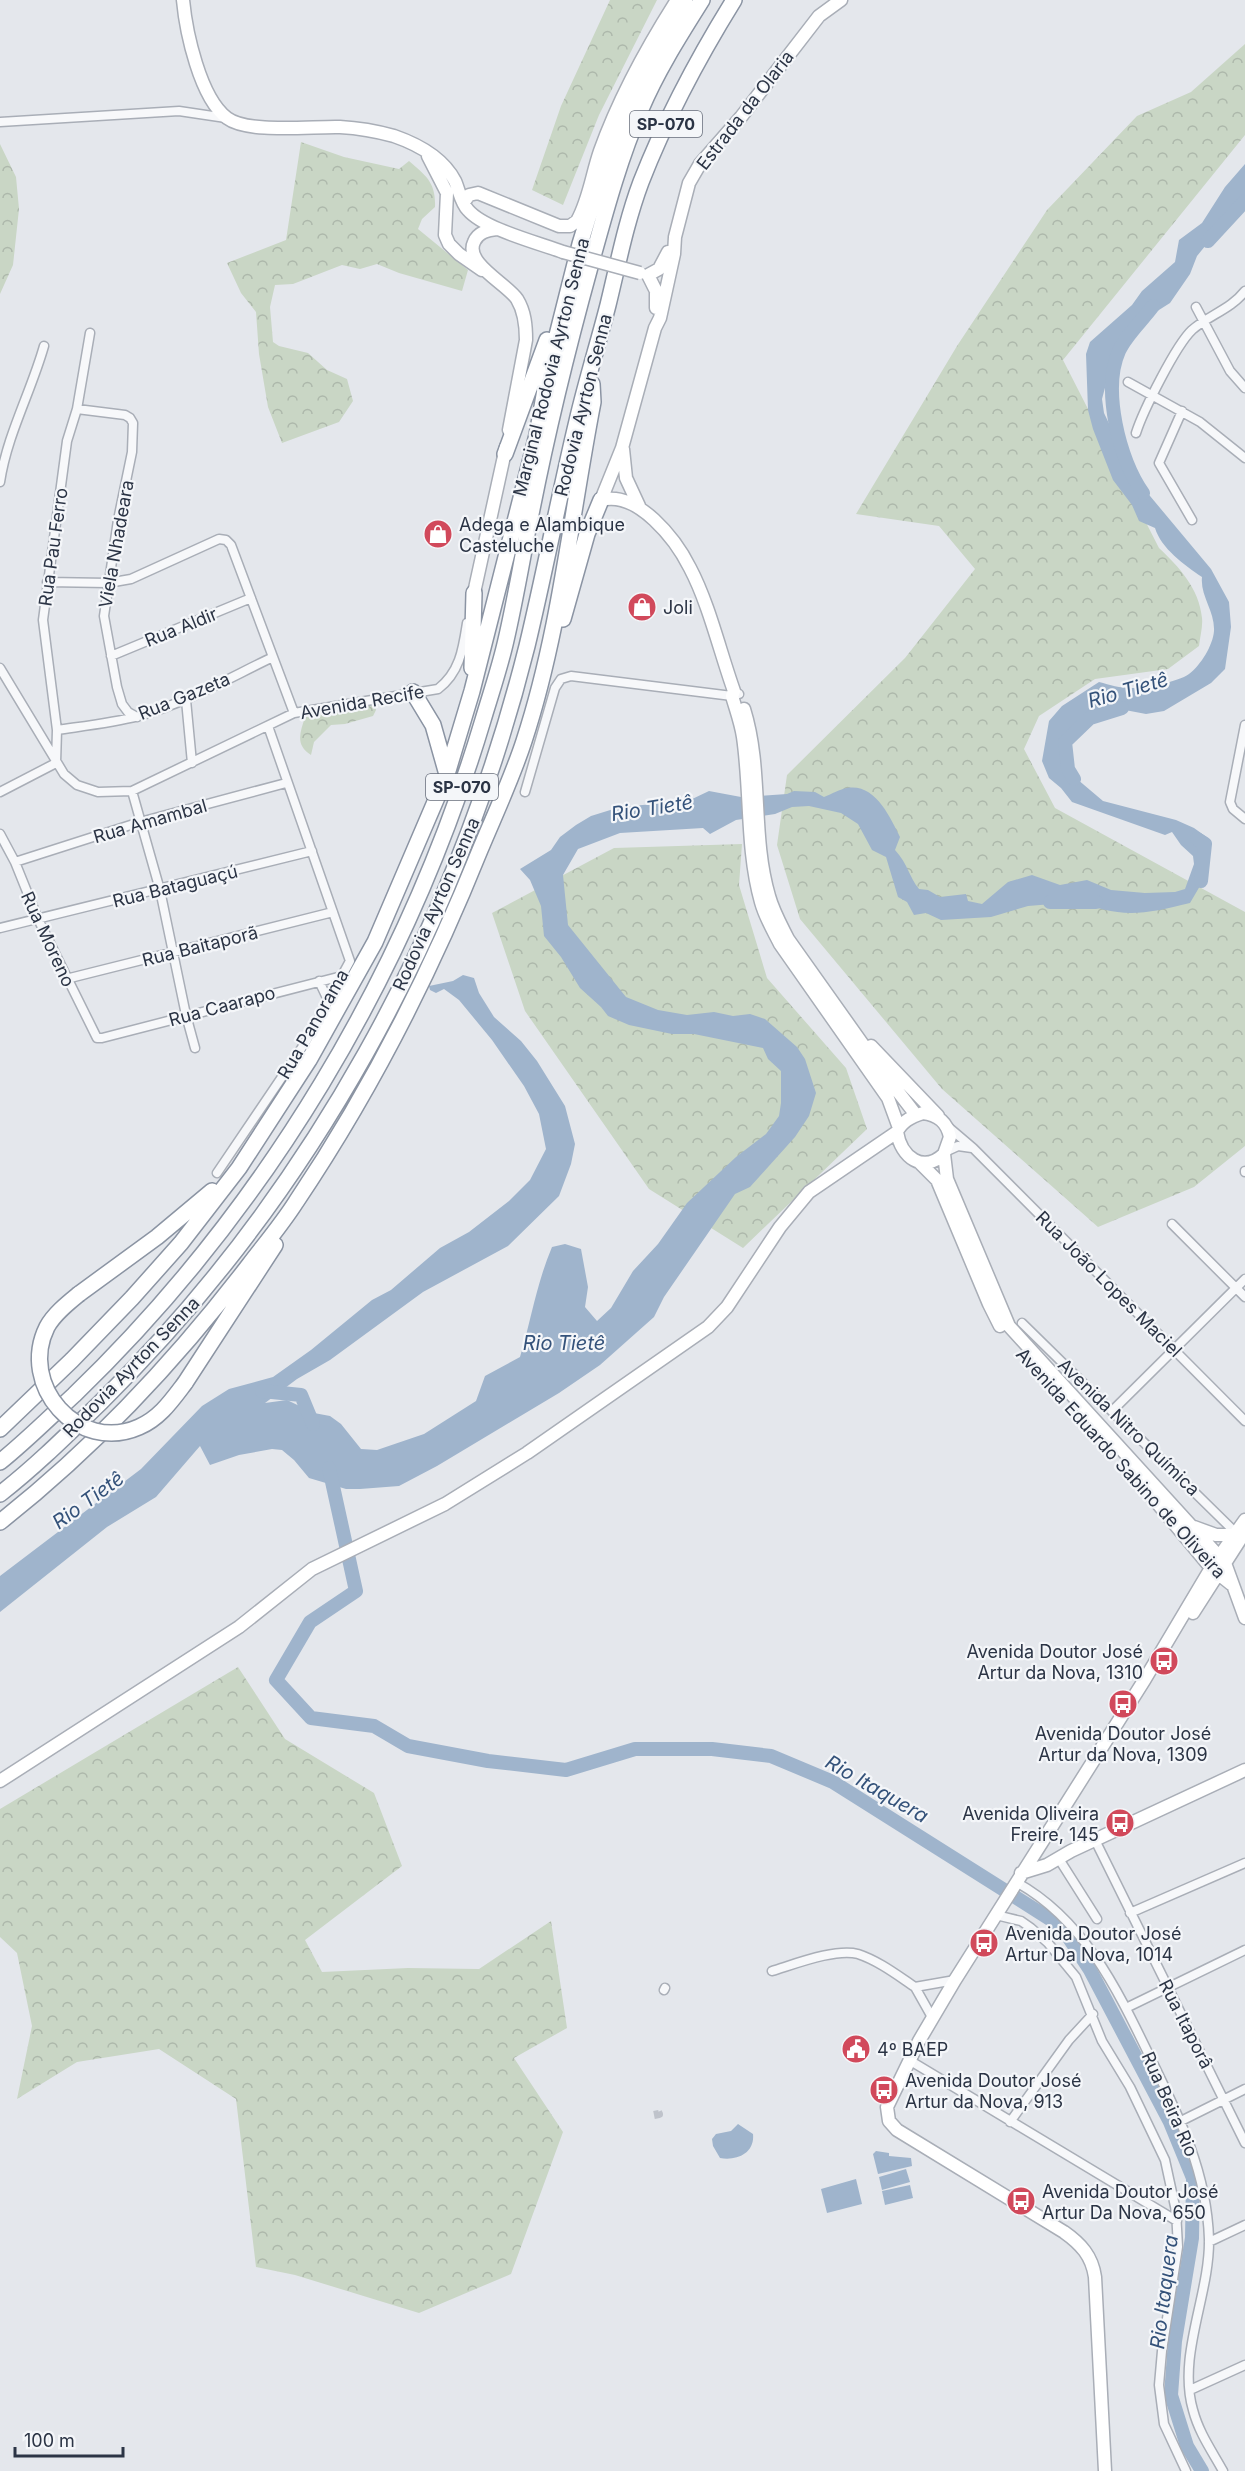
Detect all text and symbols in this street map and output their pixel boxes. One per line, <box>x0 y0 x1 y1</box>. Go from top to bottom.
street label: Estrada da Olaria <box>692 46 798 174</box>
road number: SP-070 <box>630 111 702 137</box>
street label: Marginal Rodovia Ayrton Senna <box>508 236 594 498</box>
street label: Rodovia Ayrton Senna <box>550 312 616 498</box>
street label: Viela Nhadeara <box>94 478 138 610</box>
street label: Rua Pau Ferro <box>34 486 72 608</box>
place label: Adega e Alambique Casteluche <box>459 514 625 556</box>
shop icon: Adega e Alambique Casteluche <box>422 518 454 550</box>
shop icon: Joli <box>626 591 658 623</box>
place label: Joli <box>663 597 693 618</box>
street label: Rua Aldir <box>142 603 221 651</box>
water label: Rio Tietê <box>1085 667 1171 713</box>
street label: Rua Gazeta <box>135 668 233 724</box>
street label: Avenida Recife <box>298 681 426 723</box>
road number: SP-070 <box>426 774 498 800</box>
water label: Rio Tietê <box>609 790 695 826</box>
street label: Rua Amambal <box>91 795 209 847</box>
street label: Rodovia Ayrton Senna <box>388 814 484 994</box>
street label: Rua Bataguaçú <box>110 860 240 912</box>
street label: Rua Moreno <box>17 888 79 990</box>
street label: Rua Baitaporã <box>140 921 260 971</box>
street label: Rua Panorama <box>273 965 353 1083</box>
street label: Rua Caarapo <box>166 982 278 1030</box>
street label: Rua João Lopes Maciel <box>1032 1207 1186 1361</box>
street label: Rodovia Ayrton Senna <box>58 1292 204 1442</box>
water label: Rio Tietê <box>523 1331 605 1355</box>
street label: Avenida Eduardo Sabino de Oliveira <box>1012 1344 1230 1582</box>
street label: Avenida Nitro Química <box>1054 1354 1204 1500</box>
water label: Rio Tietê <box>48 1466 128 1534</box>
place label: Avenida Doutor José Artur da Nova, 1310 <box>967 1641 1143 1683</box>
bus stop icon: Avenida Doutor José Artur da Nova, 1310 <box>1148 1645 1180 1677</box>
bus stop icon: Avenida Doutor José Artur da Nova, 1309 <box>1107 1688 1139 1720</box>
place label: Avenida Doutor José Artur da Nova, 1309 <box>1035 1723 1211 1765</box>
water label: Rio Itaquera <box>821 1750 933 1828</box>
place label: Avenida Oliveira Freire, 145 <box>962 1803 1099 1845</box>
bus stop icon: Avenida Oliveira Freire, 145 <box>1104 1807 1136 1839</box>
place label: Avenida Doutor José Artur Da Nova, 1014 <box>1005 1923 1181 1965</box>
bus stop icon: Avenida Doutor José Artur Da Nova, 1014 <box>968 1927 1000 1959</box>
street label: Rua Itaporâ <box>1155 1976 1217 2072</box>
public building icon: 4º BAEP <box>840 2033 872 2065</box>
place label: 4º BAEP <box>877 2039 948 2060</box>
street label: Rua Beira Rio <box>1137 2048 1203 2160</box>
place label: Avenida Doutor José Artur da Nova, 913 <box>905 2070 1081 2112</box>
bus stop icon: Avenida Doutor José Artur da Nova, 913 <box>868 2074 900 2106</box>
place label: Avenida Doutor José Artur Da Nova, 650 <box>1042 2181 1218 2223</box>
bus stop icon: Avenida Doutor José Artur Da Nova, 650 <box>1005 2185 1037 2217</box>
water label: Rio Itaquera <box>1145 2234 1183 2350</box>
scale bar <box>15 2420 123 2458</box>
text: 100 m <box>24 2430 75 2451</box>

